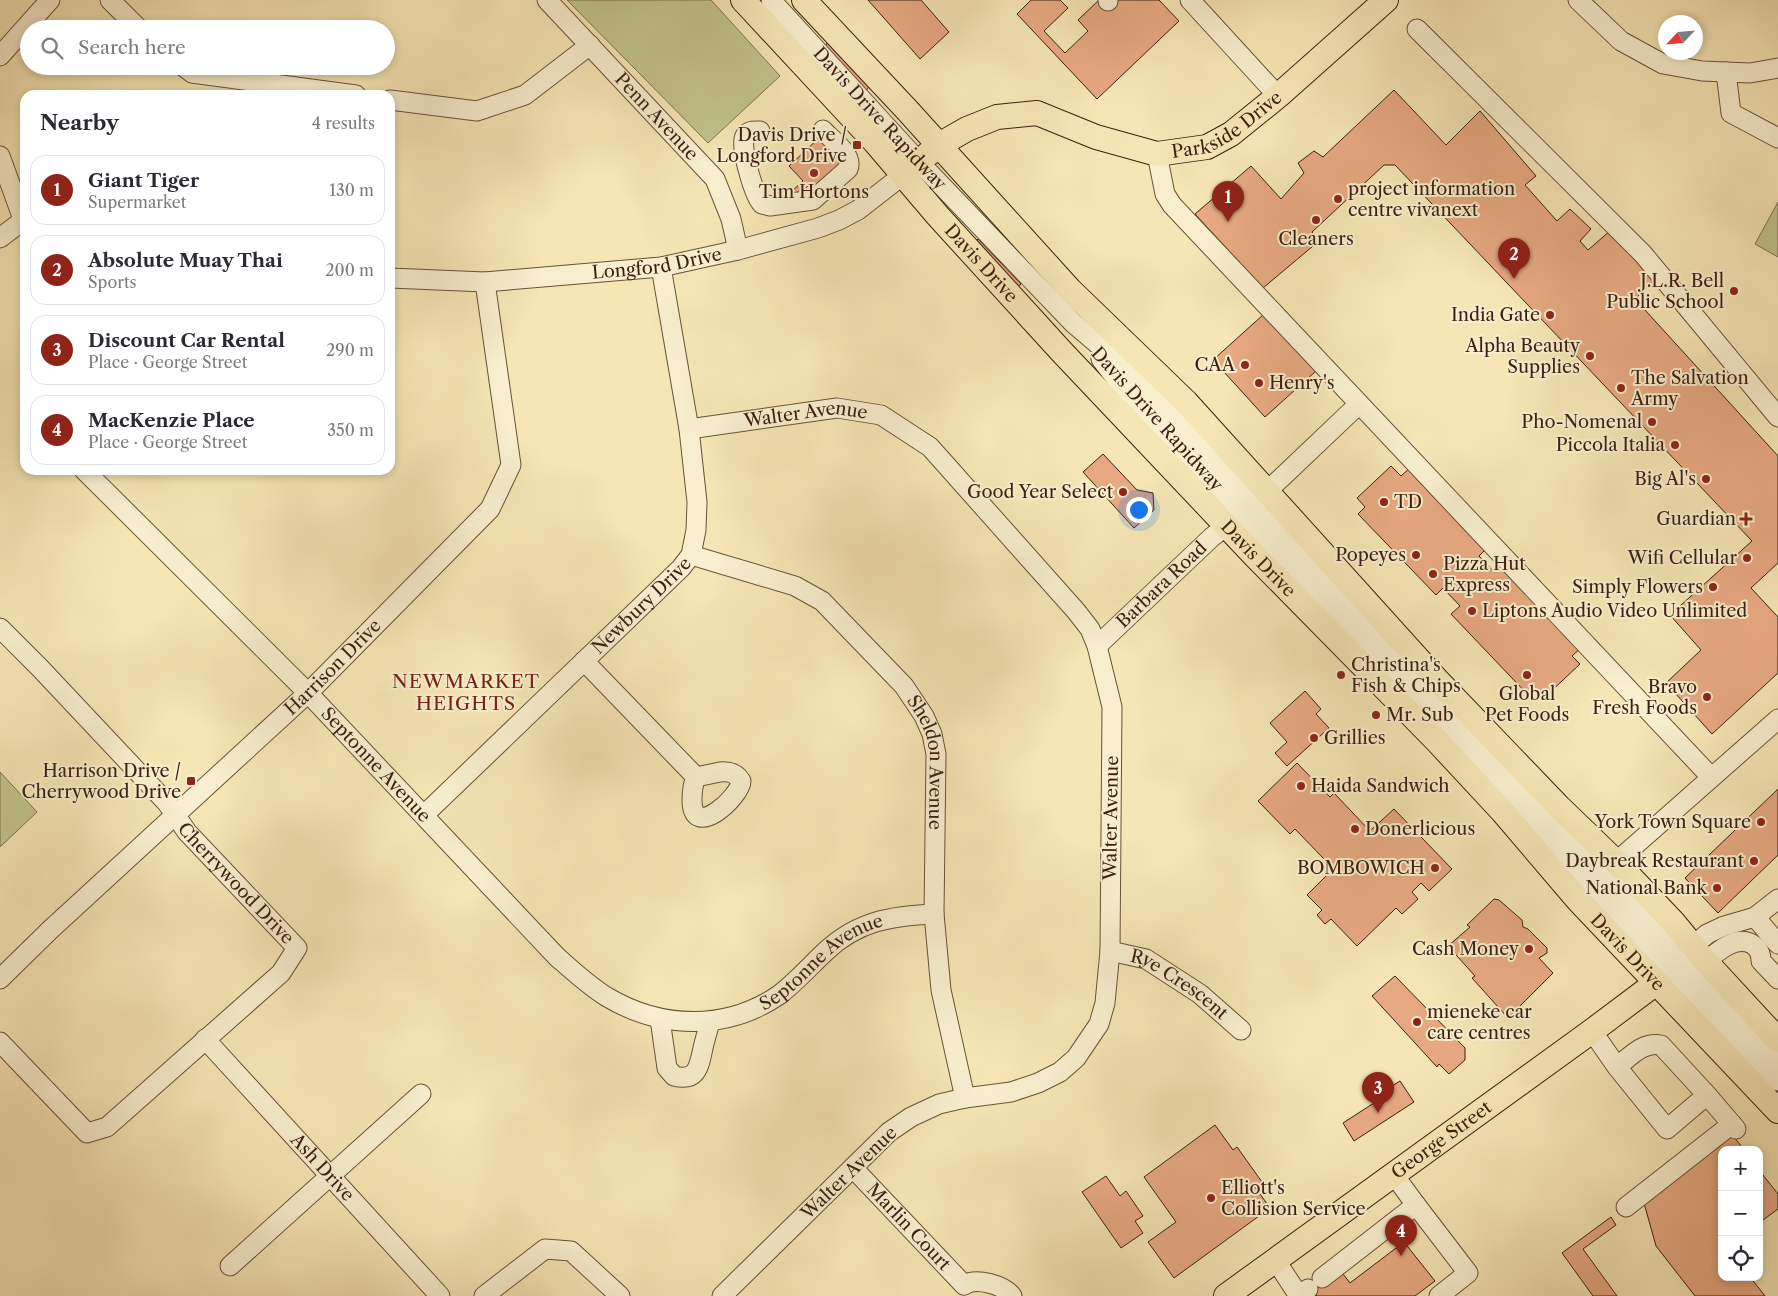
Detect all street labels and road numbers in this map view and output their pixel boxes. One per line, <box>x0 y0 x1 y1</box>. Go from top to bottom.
street label: Davis Drive Rapidway <box>809 43 952 196</box>
street label: Penn Avenue <box>610 68 703 165</box>
street label: Parkside Drive <box>1170 86 1286 163</box>
street label: Davis Drive <box>940 220 1022 307</box>
street label: Longford Drive <box>591 243 724 284</box>
street label: Davis Drive Rapidway <box>1086 342 1228 496</box>
street label: Walter Avenue <box>742 397 869 432</box>
street label: Davis Drive <box>1216 516 1300 602</box>
street label: Barbara Road <box>1112 537 1211 633</box>
street label: Newbury Drive <box>587 553 696 659</box>
street label: Harrison Drive <box>280 615 386 720</box>
street label: Sheldon Avenue <box>902 691 947 830</box>
street label: Septonne Avenue <box>316 703 435 827</box>
street label: Walter Avenue <box>1099 755 1123 882</box>
street label: Cherrywood Drive <box>173 818 299 949</box>
street label: Davis Drive <box>1586 909 1669 995</box>
street label: Septonne Avenue <box>756 910 885 1015</box>
street label: Rye Crescent <box>1128 945 1233 1025</box>
street label: George Street <box>1387 1096 1496 1184</box>
street label: Walter Avenue <box>796 1122 901 1225</box>
street label: Ash Drive <box>285 1128 359 1206</box>
street label: Marlin Court <box>862 1179 956 1275</box>

